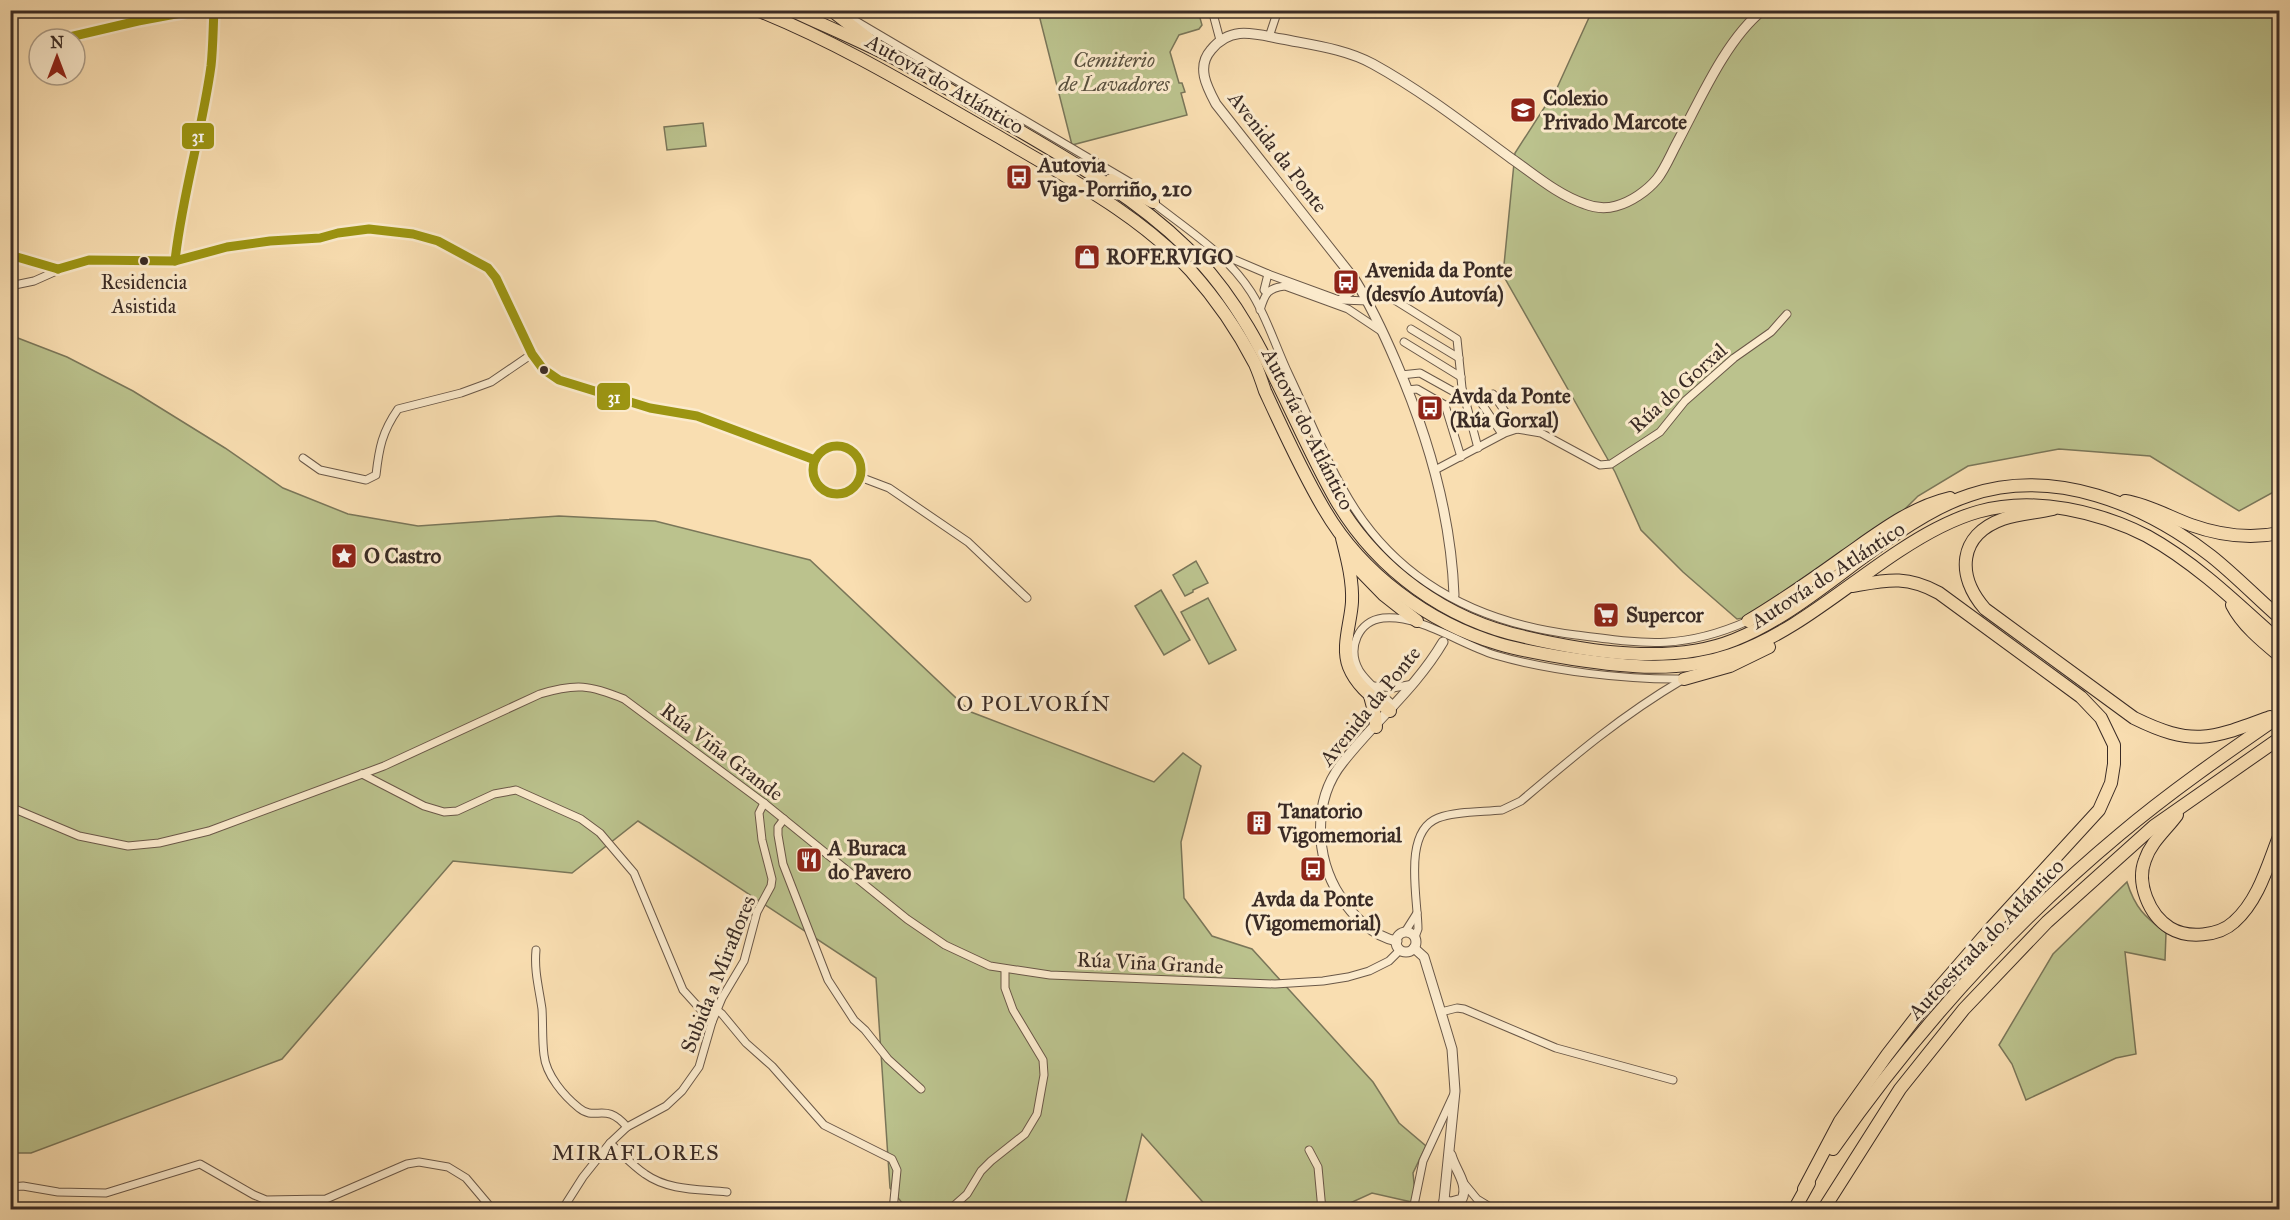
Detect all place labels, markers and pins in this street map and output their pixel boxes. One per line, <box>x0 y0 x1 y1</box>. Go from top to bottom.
place label: Colexio Privado Marcote <box>1543 85 1687 135</box>
school or university icon: Colexio Privado Marcote <box>1508 95 1538 125</box>
place label: Autovia Viga-Porriño, 210 <box>1036 152 1192 202</box>
bus stop icon: Autovia Viga-Porriño, 210 <box>1004 162 1034 192</box>
shop icon: ROFERVIGO <box>1072 242 1102 272</box>
place label: ROFERVIGO <box>1106 244 1233 270</box>
marker: Residencia Asistida <box>138 255 150 267</box>
place label: Avenida da Ponte (desvío Autovía) <box>1364 257 1513 307</box>
bus stop icon: Avenida da Ponte (desvío Autovía) <box>1331 267 1361 297</box>
place label: Residencia Asistida <box>101 270 188 318</box>
unlabelled marker <box>538 364 550 376</box>
place label: Avda da Ponte (Rúa Gorxal) <box>1448 383 1571 433</box>
bus stop icon: Avda da Ponte (Rúa Gorxal) <box>1415 393 1445 423</box>
place icon: O Castro <box>329 541 359 571</box>
place label: O Castro <box>364 543 442 569</box>
supermarket icon: Supercor <box>1591 600 1621 630</box>
place label: Supercor <box>1626 602 1705 628</box>
place label: Tanatorio Vigomemorial <box>1277 798 1403 848</box>
building icon: Tanatorio Vigomemorial <box>1244 808 1274 838</box>
place label: A Buraca do Pavero <box>826 835 911 885</box>
restaurant icon: A Buraca do Pavero <box>794 845 824 875</box>
bus stop icon: Avda da Ponte (Vigomemorial) <box>1298 854 1328 884</box>
place label: Avda da Ponte (Vigomemorial) <box>1245 886 1381 936</box>

